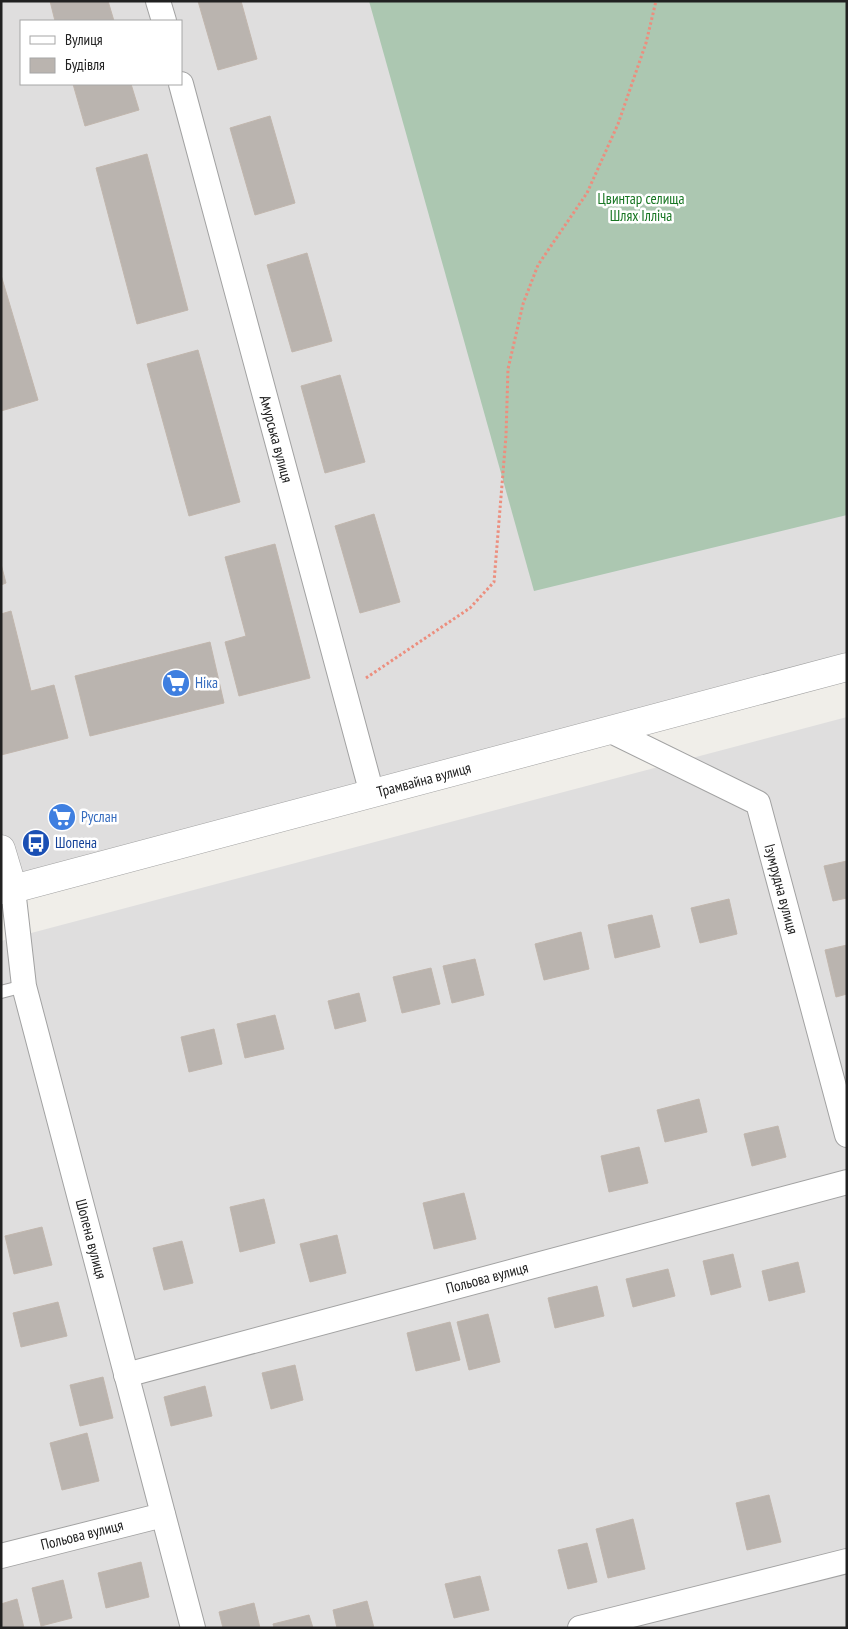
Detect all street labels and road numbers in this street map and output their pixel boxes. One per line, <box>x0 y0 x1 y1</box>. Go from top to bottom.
street label: Амурська вулиця <box>256 393 297 485</box>
street label: Трамвайна вулиця <box>375 758 473 801</box>
street label: Ізумрудна вулиця <box>760 842 803 936</box>
street label: Шопена вулиця <box>72 1197 111 1281</box>
street label: Польова вулиця <box>444 1257 530 1298</box>
street label: Польова вулиця <box>39 1515 125 1554</box>

